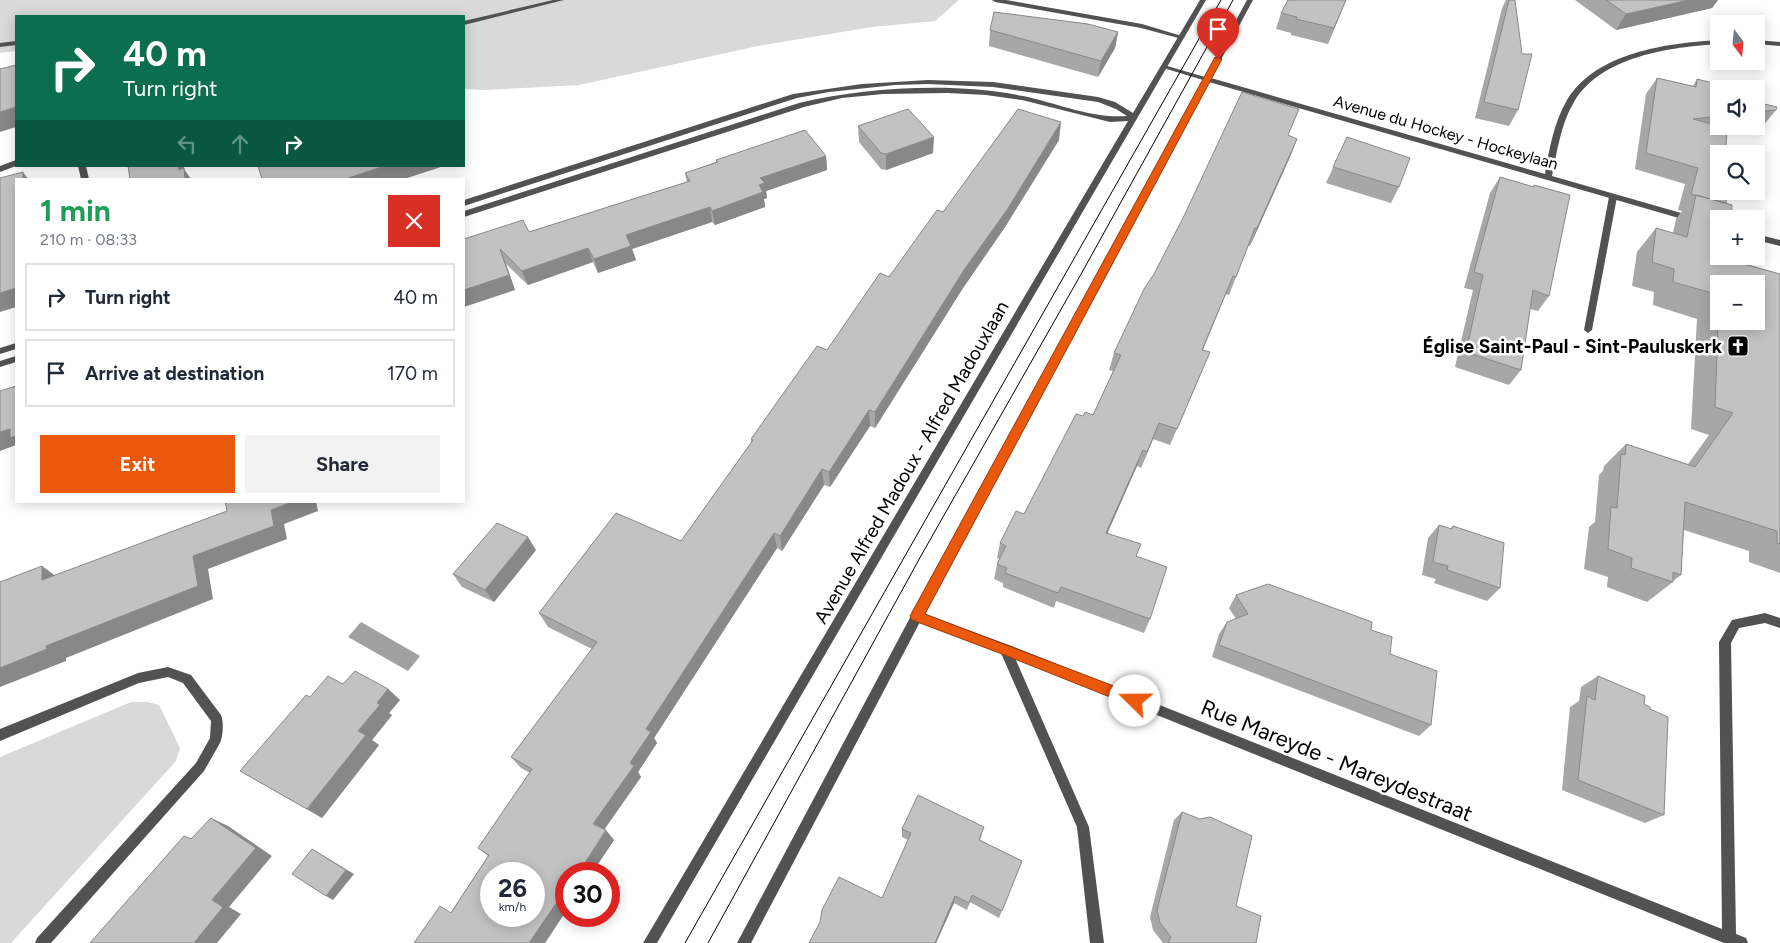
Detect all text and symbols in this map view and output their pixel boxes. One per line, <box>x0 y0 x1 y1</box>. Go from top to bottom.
pin <box>1197 8 1239 59</box>
icon: arrive <box>1204 15 1232 43</box>
north arrow <box>1710 15 1765 70</box>
map controls <box>1710 15 1765 330</box>
text: 40 m <box>123 33 207 75</box>
icon: right <box>40 35 105 100</box>
text: Turn right <box>123 75 218 102</box>
button: sound <box>1710 80 1765 135</box>
street label: Avenue du Hockey - Hockeylaan <box>1331 91 1560 174</box>
icon: left <box>173 130 201 158</box>
icon: ahead <box>226 130 254 158</box>
icon: right <box>279 130 307 158</box>
button: search <box>1710 145 1765 200</box>
text: 1 min <box>40 192 111 229</box>
button: close <box>388 195 440 247</box>
button: + <box>1710 210 1765 265</box>
text: 210 m · 08:33 <box>40 230 137 249</box>
button: − <box>1710 275 1765 330</box>
icon: right <box>42 283 70 311</box>
text: Turn right <box>85 286 171 309</box>
text: 40 m <box>393 286 438 309</box>
street label: Avenue Alfred Madoux - Alfred Madouxlaan <box>809 297 1014 628</box>
church icon: Église Saint-Paul - Sint-Pauluskerk <box>1726 334 1750 358</box>
place label: Église Saint-Paul - Sint-Pauluskerk <box>1422 335 1723 358</box>
icon: arrive <box>42 359 70 387</box>
text: Arrive at destination <box>85 362 264 385</box>
text: 170 m <box>387 362 438 385</box>
button: Exit <box>40 435 235 493</box>
button: Share <box>245 435 440 493</box>
position arrow <box>1108 674 1160 726</box>
street label: Rue Mareyde - Mareydestraat <box>1197 693 1477 827</box>
speed limit sign: 30 <box>555 862 620 927</box>
text: 26 <box>498 873 527 903</box>
text: km/h <box>499 900 526 914</box>

